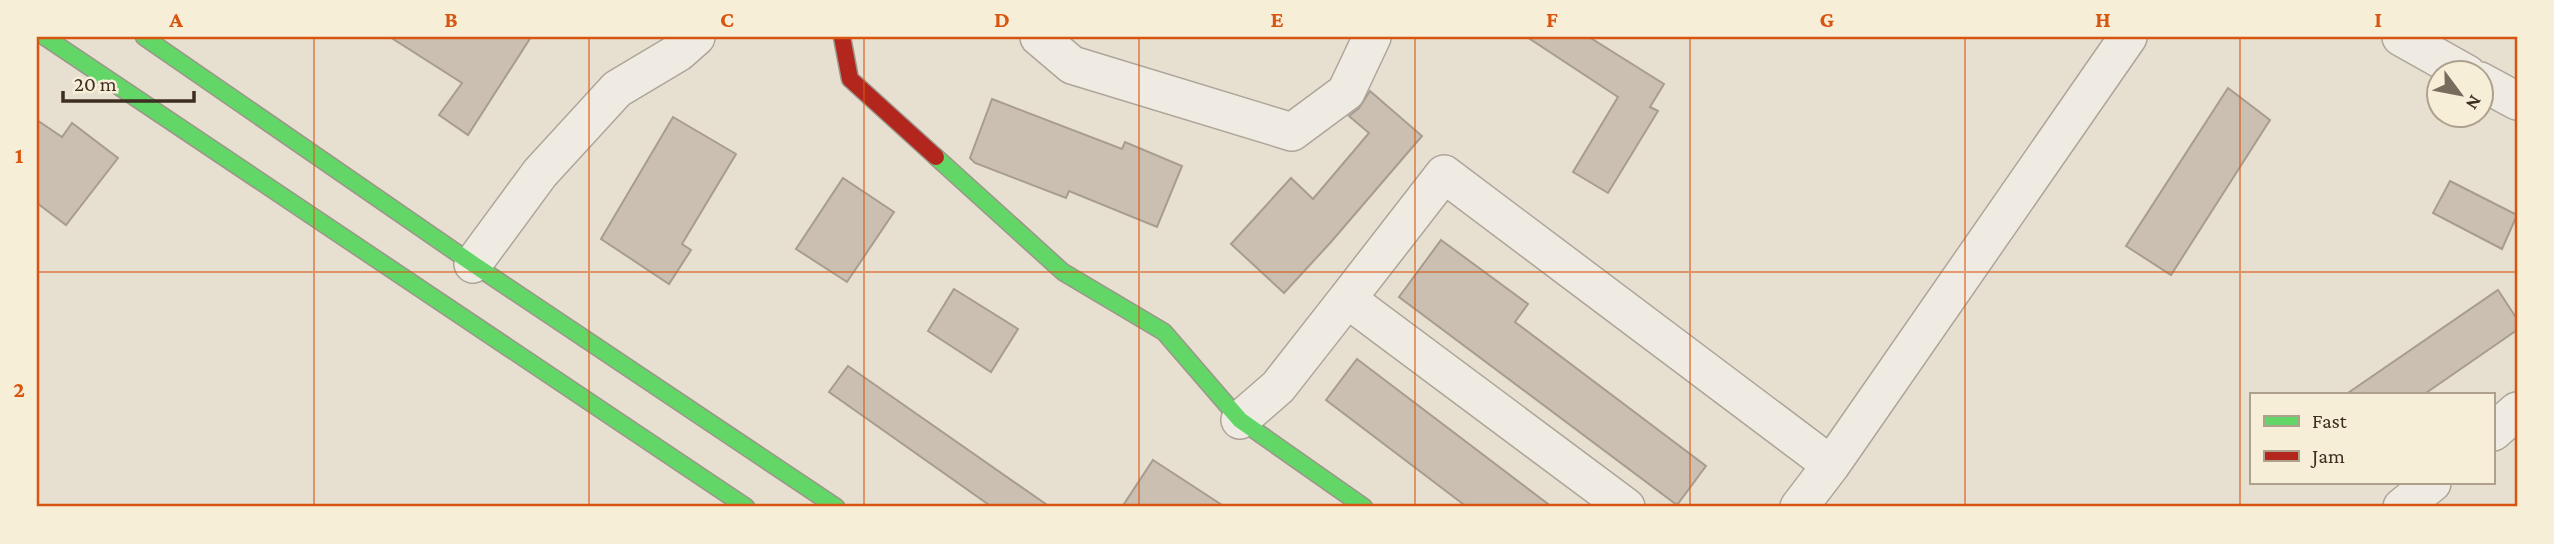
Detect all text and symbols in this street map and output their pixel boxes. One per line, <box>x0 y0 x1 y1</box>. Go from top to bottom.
text: A <box>168 6 183 32</box>
text: B <box>444 6 458 32</box>
text: C <box>720 6 734 32</box>
text: D <box>994 6 1010 32</box>
text: E <box>1270 6 1284 32</box>
text: F <box>1546 6 1558 32</box>
text: G <box>1820 6 1835 32</box>
text: H <box>2095 6 2111 32</box>
text: I <box>2374 6 2382 32</box>
scale bar <box>63 60 194 104</box>
north arrow <box>2424 60 2494 130</box>
text: 20 m <box>74 72 117 96</box>
text: N <box>2462 92 2486 114</box>
text: 1 <box>15 142 24 168</box>
text: 2 <box>13 376 25 402</box>
legend <box>2250 393 2494 484</box>
text: Fast <box>2312 409 2348 433</box>
text: Jam <box>2310 444 2345 468</box>

